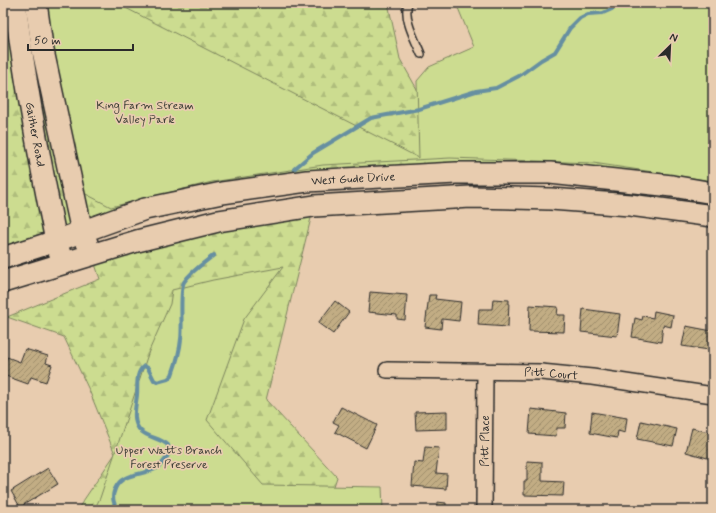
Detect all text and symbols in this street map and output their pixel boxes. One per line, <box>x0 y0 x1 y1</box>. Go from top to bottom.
scale bar <box>28 26 133 52</box>
north arrow <box>650 26 690 66</box>
text: N <box>667 30 680 46</box>
text: 50 m <box>34 33 61 49</box>
park label: King Farm Stream Valley Park <box>96 98 194 128</box>
street label: Gaither Road <box>21 101 48 168</box>
street label: West Gude Drive <box>311 169 396 190</box>
street label: Pitt Court <box>524 365 579 385</box>
street label: Pitt Place <box>477 415 494 467</box>
park label: Upper Watts Branch Forest Preserve <box>116 443 222 473</box>

